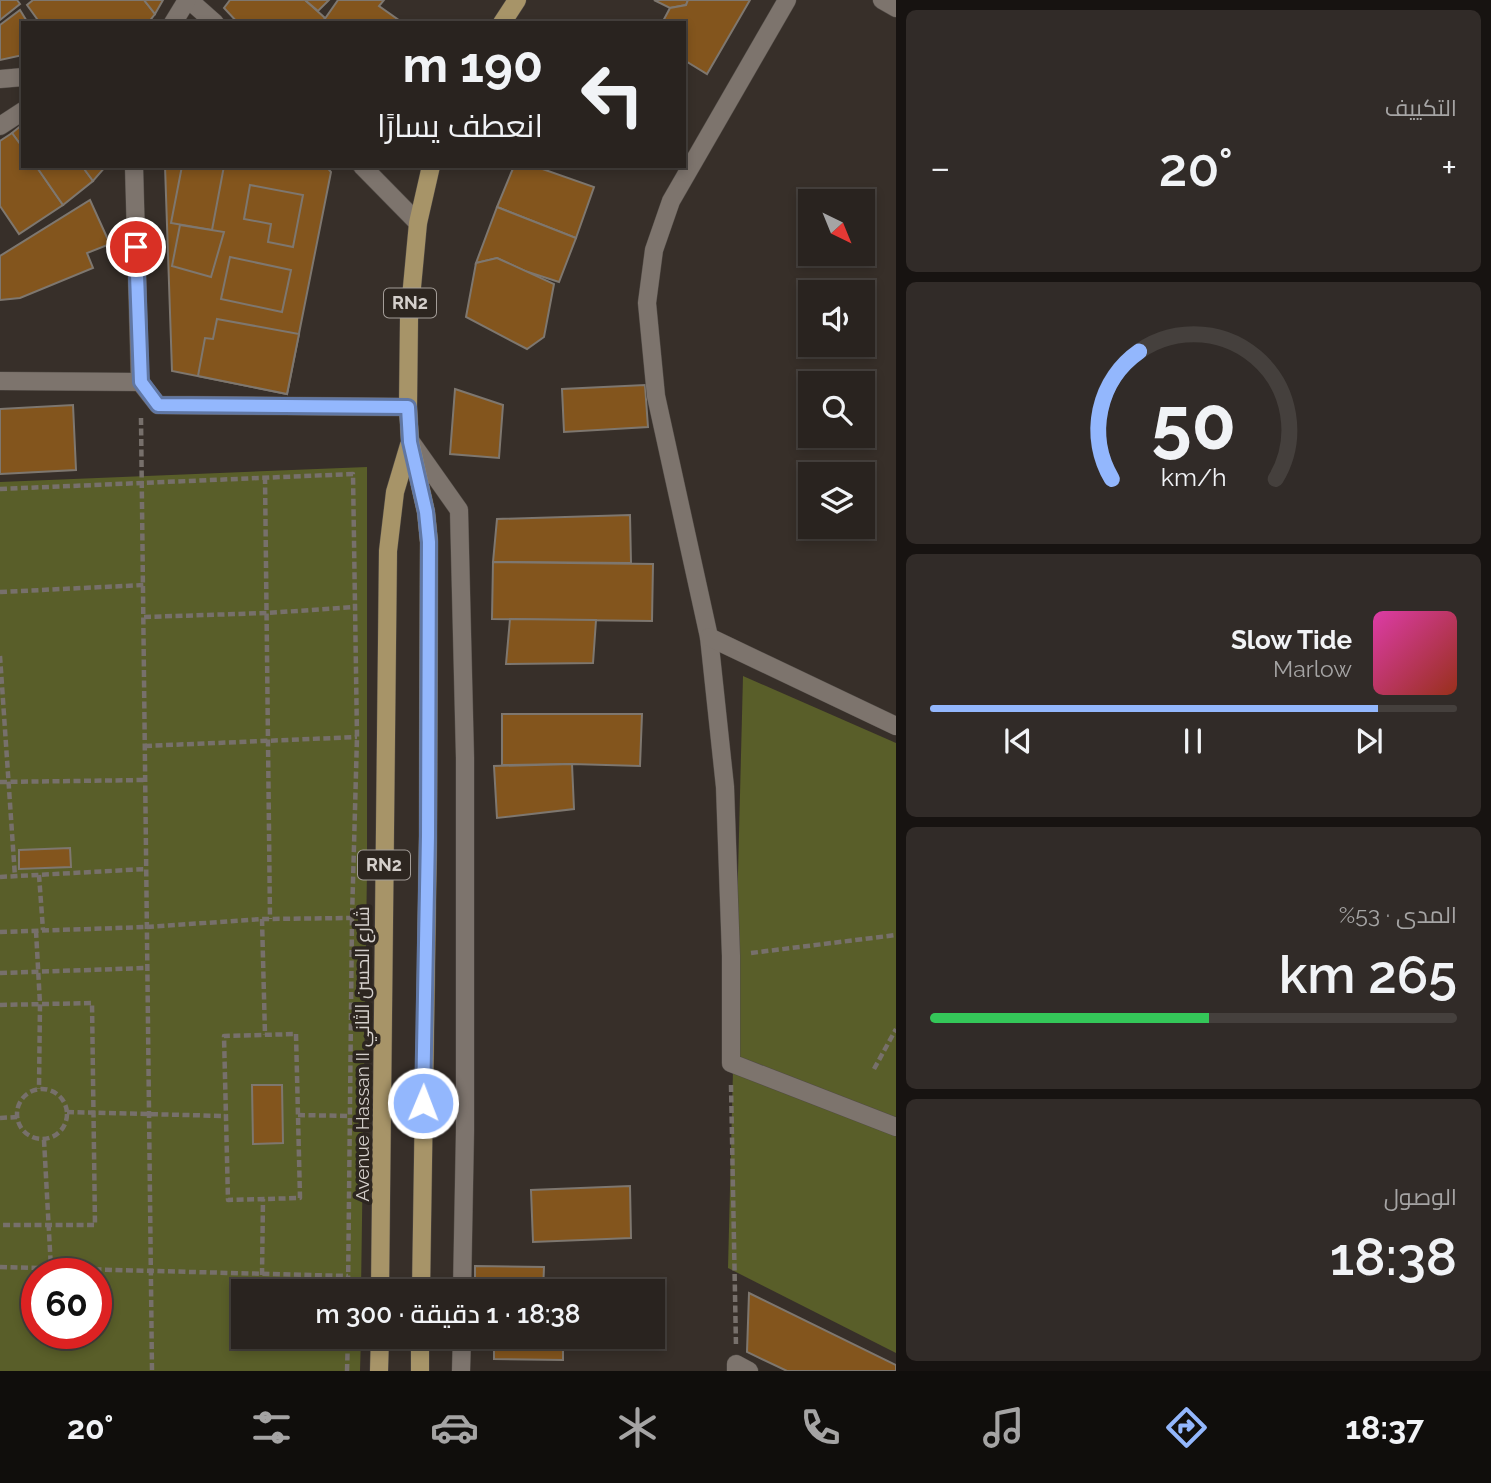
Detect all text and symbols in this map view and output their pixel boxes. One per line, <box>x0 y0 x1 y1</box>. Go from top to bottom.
text: 190 m <box>402 36 543 93</box>
icon: left <box>567 49 658 140</box>
text: التكييف <box>1385 94 1457 121</box>
text: انعطف يسارًا <box>377 107 543 144</box>
text: 20° <box>1159 137 1233 198</box>
text: − <box>930 145 950 190</box>
text: + <box>1441 145 1457 190</box>
north arrow <box>798 189 875 266</box>
map controls <box>798 189 875 539</box>
pin <box>106 217 166 277</box>
icon: arrive <box>117 228 155 266</box>
button: sound <box>798 280 875 357</box>
road number: RN2 <box>384 288 436 318</box>
button: search <box>798 371 875 448</box>
text: 50 <box>1151 382 1236 467</box>
button: layers <box>798 462 875 539</box>
text: km/h <box>1161 462 1226 492</box>
text: Slow Tide <box>1231 625 1352 655</box>
text: Marlow <box>1273 655 1352 682</box>
icon: previous <box>999 722 1037 760</box>
icon: pause <box>1174 722 1212 760</box>
icon: next <box>1350 722 1388 760</box>
road number: RN2 <box>358 850 410 880</box>
text: المدى · 53% <box>1339 901 1457 928</box>
street label: Avenue Hassan II شارع الحسن الثاني <box>351 906 377 1202</box>
text: 265 km <box>1279 944 1457 1005</box>
position arrow <box>386 1066 460 1140</box>
text: الوصول <box>1384 1183 1457 1210</box>
text: 18:38 <box>1330 1226 1457 1287</box>
speed limit sign: 60 <box>21 1258 112 1349</box>
text: 18:38 · 1 دقيقة · 300 m <box>315 1299 581 1329</box>
icon: filters <box>247 1403 296 1452</box>
icon: car <box>430 1403 479 1452</box>
icon: climate <box>613 1403 662 1452</box>
icon: phone <box>796 1403 845 1452</box>
icon: music <box>979 1403 1028 1452</box>
icon: directions <box>1162 1403 1211 1452</box>
text: 20° <box>67 1409 113 1446</box>
text: 18:37 <box>1345 1409 1424 1446</box>

